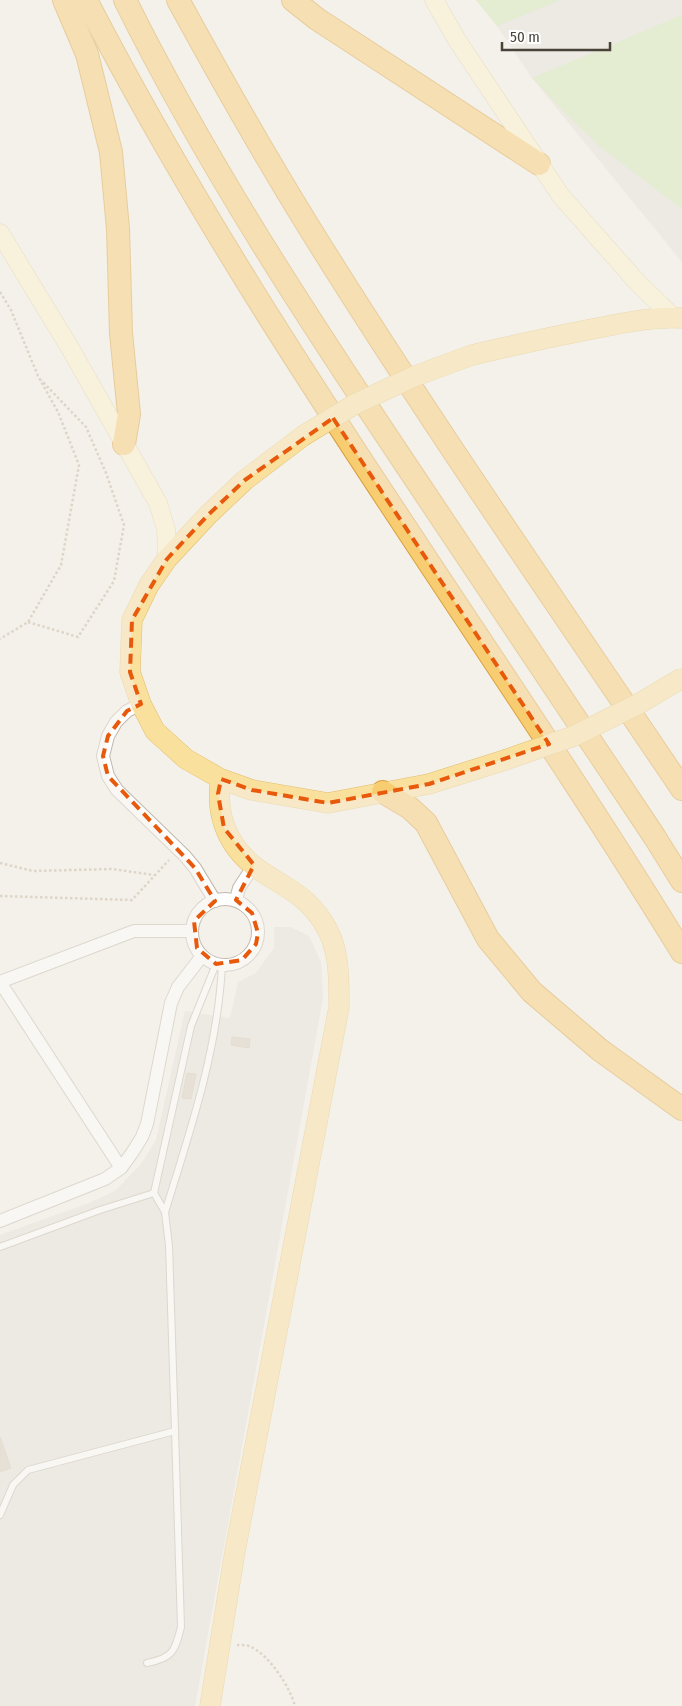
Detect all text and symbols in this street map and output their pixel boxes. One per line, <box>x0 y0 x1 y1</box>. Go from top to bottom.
scale bar <box>502 20 610 52</box>
text: 50 m <box>510 28 540 46</box>

